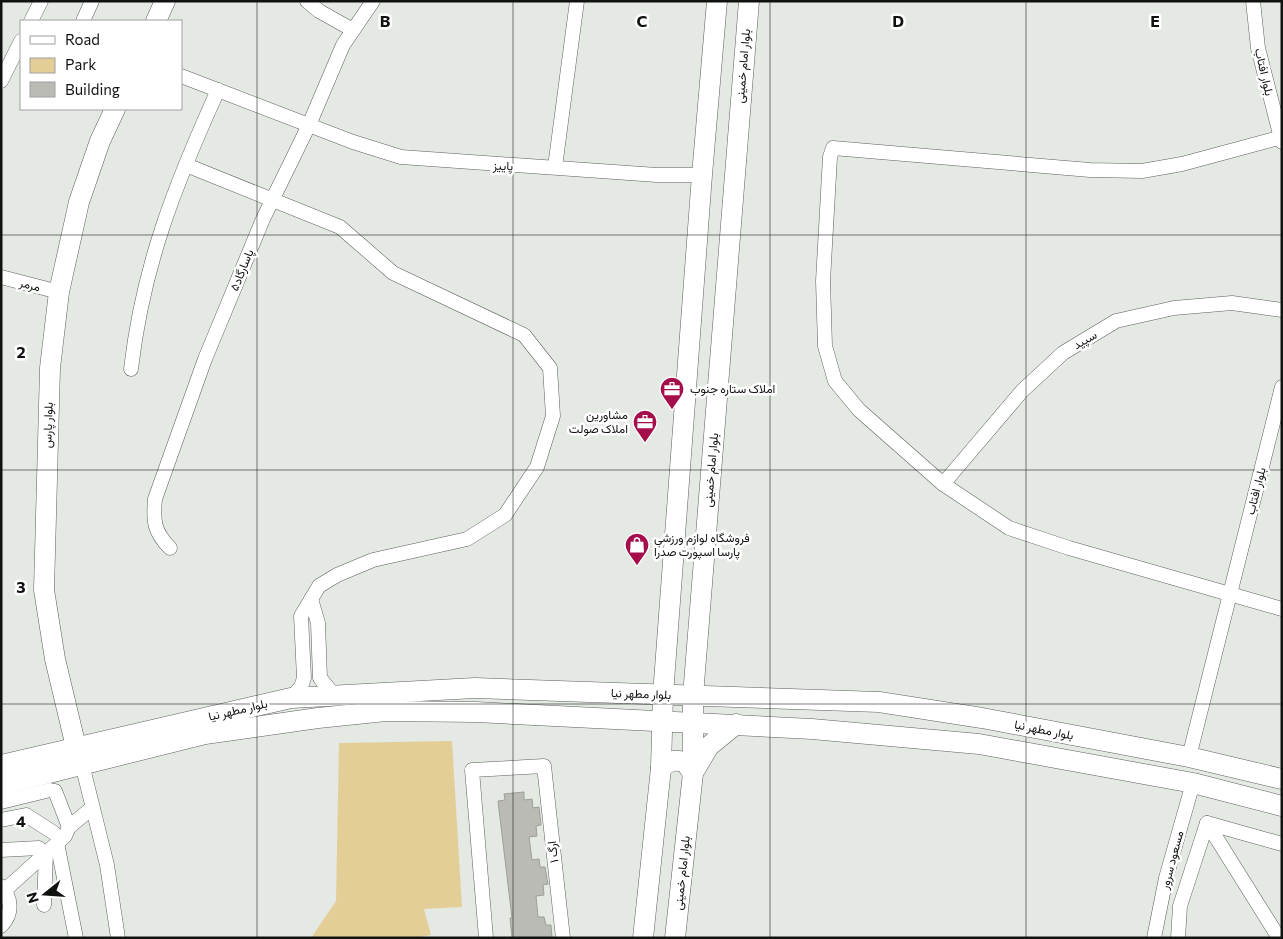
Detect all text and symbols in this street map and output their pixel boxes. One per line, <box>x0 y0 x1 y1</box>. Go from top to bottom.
text: B <box>380 11 391 30</box>
text: C <box>637 11 648 30</box>
text: D <box>892 11 904 30</box>
text: E <box>1150 11 1160 30</box>
legend <box>20 20 182 110</box>
street label: بلوار امام خمینی <box>732 28 754 104</box>
text: Road <box>65 30 100 48</box>
street label: بلوار افتاب <box>1251 47 1277 97</box>
text: Park <box>65 55 96 73</box>
text: Building <box>65 80 120 98</box>
street label: پاییز <box>492 158 514 174</box>
street label: پاسارگاد۵ <box>226 246 258 293</box>
street label: مرمر <box>17 274 42 295</box>
street label: سپید <box>1070 327 1100 353</box>
text: 2 <box>16 342 26 361</box>
office icon: املاک ستاره جنوب <box>659 376 685 410</box>
place label: املاک ستاره جنوب <box>690 381 775 397</box>
street label: بلوار پارس <box>39 402 57 448</box>
place label: مشاورین املاک صولت <box>569 407 628 437</box>
office icon: مشاورین املاک صولت <box>632 409 658 443</box>
street label: بلوار امام خمینی <box>700 432 722 508</box>
street label: بلوار افتاب <box>1242 466 1270 516</box>
place label: فروشگاه لوازم ورزشي پارسا اسپورت صدرا <box>654 530 750 560</box>
shop icon: فروشگاه لوازم ورزشي پارسا اسپورت صدرا <box>624 532 650 566</box>
text: 3 <box>16 577 26 596</box>
street label: بلوار مطهر نیا <box>611 685 671 703</box>
street label: بلوار مطهر نیا <box>207 695 269 725</box>
street label: بلوار مطهر نیا <box>1013 716 1075 744</box>
text: 4 <box>16 811 26 830</box>
street label: مسعود سرور <box>1156 829 1188 892</box>
street label: بلوار امام خمینی <box>670 835 694 911</box>
street label: ارگ ۱ <box>544 840 562 864</box>
north arrow <box>20 869 70 919</box>
text: N <box>22 890 42 905</box>

